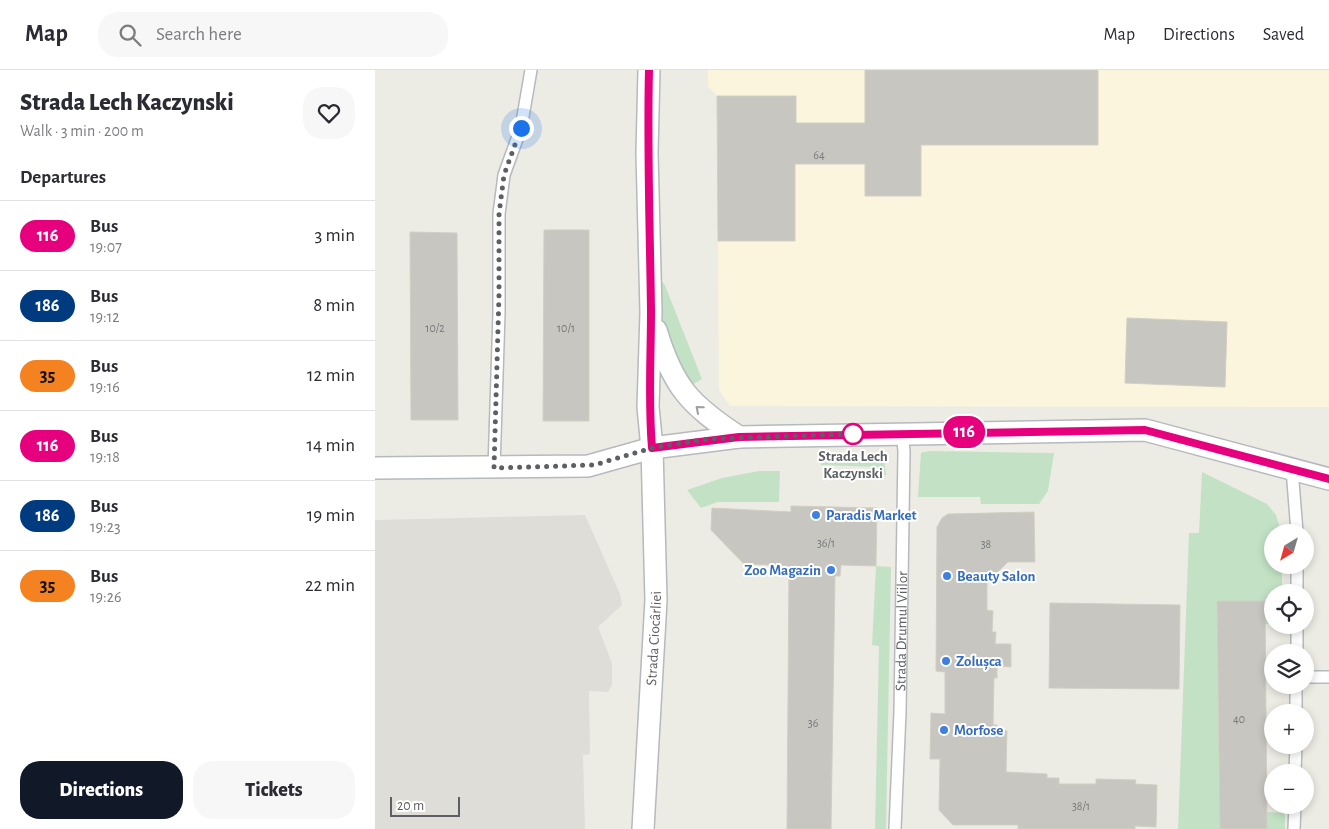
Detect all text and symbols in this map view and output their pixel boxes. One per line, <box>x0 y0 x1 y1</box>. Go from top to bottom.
search box <box>98 12 448 57</box>
icon: search <box>116 21 144 49</box>
text: Map <box>25 22 68 46</box>
text: Search here <box>156 25 242 44</box>
text: Map <box>1104 26 1135 44</box>
text: Directions <box>1163 26 1235 44</box>
text: Saved <box>1263 26 1304 44</box>
button: heart <box>303 87 355 139</box>
text: Strada Lech Kaczynski <box>20 91 234 115</box>
your location <box>509 116 534 141</box>
text: Walk · 3 min · 200 m <box>20 123 144 139</box>
house number: 64 <box>813 149 825 161</box>
text: Departures <box>20 168 106 187</box>
text: Bus <box>90 217 118 236</box>
text: 3 min <box>314 226 355 245</box>
text: 116 <box>37 227 58 245</box>
text: 19:07 <box>90 239 122 255</box>
text: Bus <box>90 287 118 306</box>
text: 8 min <box>313 296 355 315</box>
text: 186 <box>35 297 60 315</box>
text: 19:12 <box>90 309 119 325</box>
house number: 10/2 <box>425 322 445 334</box>
house number: 10/1 <box>557 322 575 334</box>
text: Bus <box>90 357 118 376</box>
text: 12 min <box>307 366 355 385</box>
text: 35 <box>40 367 55 385</box>
text: 19:16 <box>90 379 120 395</box>
one-way arrow <box>696 406 705 415</box>
line badge: 116 <box>935 416 993 448</box>
marker: Strada Lech Kaczynski <box>842 423 864 445</box>
text: 116 <box>953 423 975 441</box>
text: Bus <box>90 427 118 446</box>
text: 14 min <box>307 436 355 455</box>
text: 116 <box>37 437 58 455</box>
text: 19:18 <box>90 449 120 465</box>
place label: Strada Lech Kaczynski <box>818 449 888 481</box>
text: Bus <box>90 497 118 516</box>
text: 19 min <box>307 506 355 525</box>
text: 186 <box>35 507 60 525</box>
place label: Paradis Market <box>826 508 917 523</box>
marker: Paradis Market <box>810 509 822 521</box>
text: 19:23 <box>90 519 121 535</box>
north arrow <box>1264 524 1314 574</box>
map controls <box>1264 524 1314 814</box>
house number: 36/1 <box>817 537 835 549</box>
house number: 38 <box>981 538 992 550</box>
place label: Zoo Magazin <box>744 563 821 578</box>
marker: Zoo Magazin <box>825 564 837 576</box>
text: Bus <box>90 567 118 586</box>
place label: Beauty Salon <box>957 569 1035 584</box>
marker: Beauty Salon <box>941 570 953 582</box>
street label: Strada Drumul Viilor <box>893 571 910 691</box>
text: 22 min <box>305 576 355 595</box>
text: 35 <box>40 577 55 595</box>
button: locate <box>1264 584 1314 634</box>
text: 19:26 <box>90 589 122 605</box>
street label: Strada Ciocârliei <box>644 591 664 686</box>
button: layers <box>1264 644 1314 694</box>
place label: Zolușca <box>956 654 1002 670</box>
marker: Zolușca <box>940 655 952 667</box>
button: + <box>1264 704 1314 754</box>
house number: 40 <box>1233 713 1245 725</box>
house number: 36 <box>808 717 819 729</box>
place label: Morfose <box>954 723 1003 738</box>
marker: Morfose <box>938 724 950 736</box>
button: Directions <box>20 761 183 819</box>
button: Tickets <box>193 761 355 819</box>
button: − <box>1264 764 1314 814</box>
scale bar <box>390 794 460 817</box>
text: 20 m <box>397 799 424 813</box>
house number: 38/1 <box>1072 800 1090 812</box>

